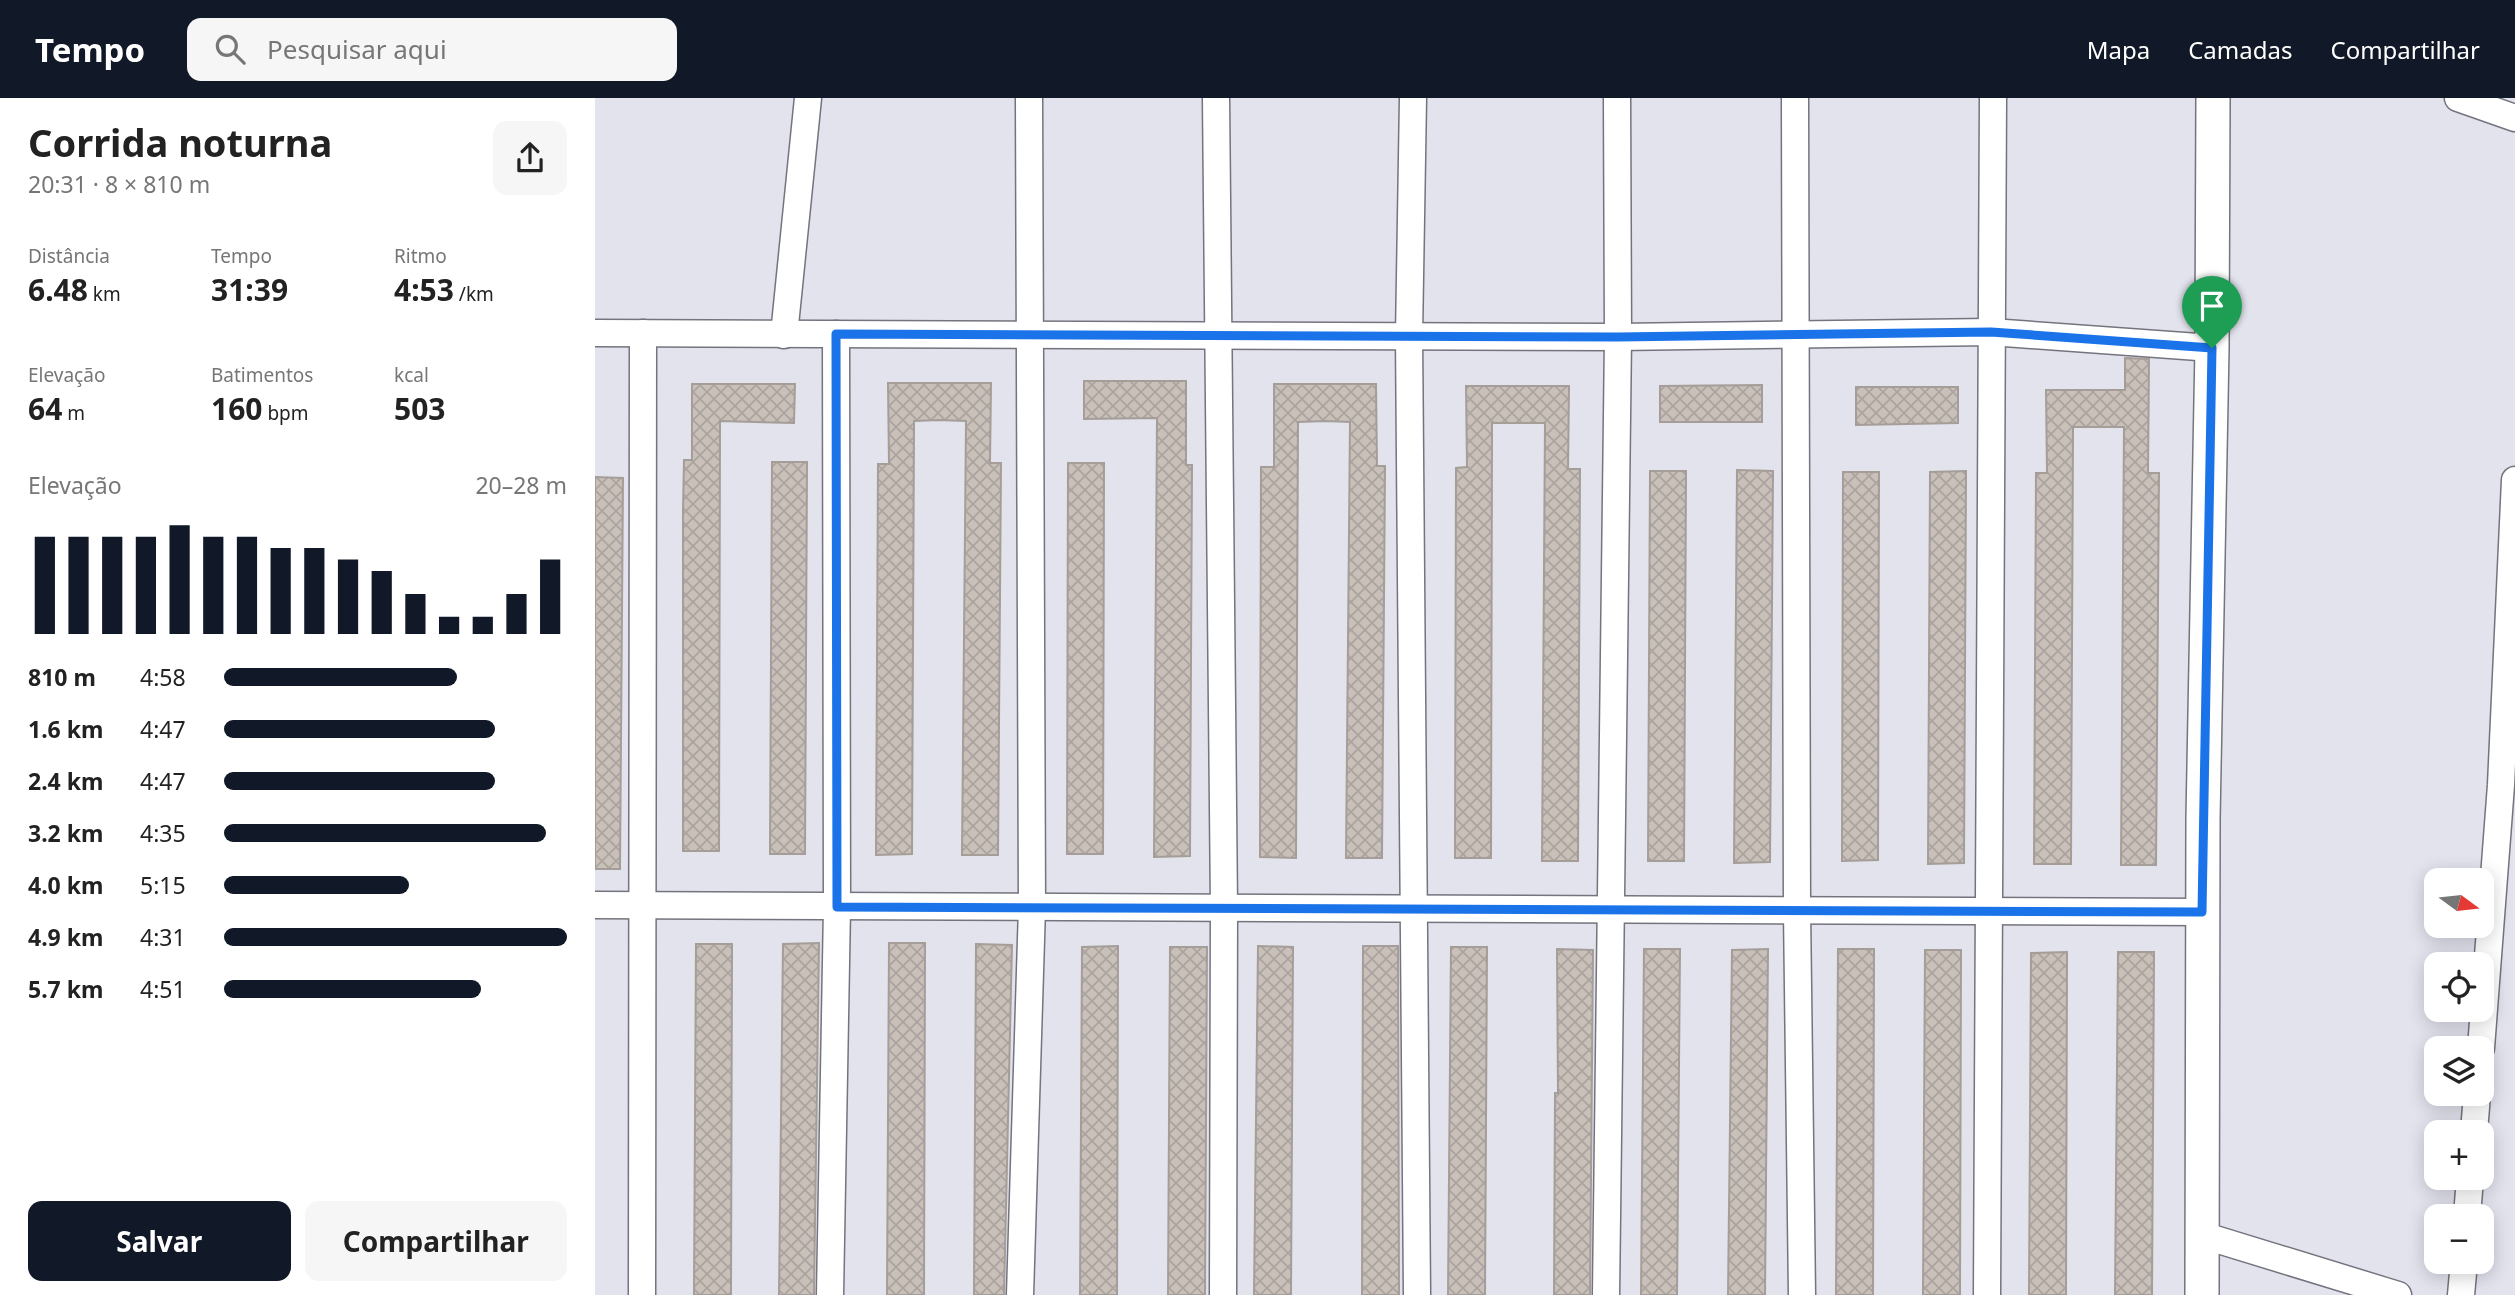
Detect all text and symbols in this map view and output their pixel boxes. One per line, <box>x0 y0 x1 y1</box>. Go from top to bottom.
search box <box>187 18 677 81</box>
text: Tempo <box>35 27 145 72</box>
icon: search <box>211 30 249 68</box>
text: Pesquisar aqui <box>267 31 447 67</box>
text: Mapa <box>2087 33 2150 66</box>
text: Camadas <box>2188 33 2292 66</box>
text: Compartilhar <box>2330 33 2480 66</box>
text: Corrida noturna <box>28 116 332 168</box>
button: share <box>493 121 567 195</box>
text: 20:31 · 8 × 810 m <box>28 168 210 200</box>
text: Distância <box>28 243 110 269</box>
text: Tempo <box>211 243 272 269</box>
text: Ritmo <box>394 243 447 269</box>
text: 6.48 <box>28 269 88 310</box>
text: 31:39 <box>211 269 288 310</box>
text: 4:53 <box>394 269 454 310</box>
pin <box>2182 276 2242 348</box>
text: km <box>88 281 121 307</box>
text: /km <box>454 281 494 307</box>
icon: arrive <box>2193 287 2231 325</box>
text: Elevação <box>28 362 105 388</box>
text: Batimentos <box>211 362 313 388</box>
text: kcal <box>394 362 429 388</box>
text: 64 <box>28 388 62 429</box>
text: 160 <box>211 388 262 429</box>
text: 503 <box>394 388 445 429</box>
text: m <box>62 400 85 426</box>
text: bpm <box>262 400 309 426</box>
text: Elevação <box>28 469 122 501</box>
text: 20–28 m <box>475 469 567 501</box>
text: 810 m <box>28 661 96 693</box>
text: 4:58 <box>140 661 186 693</box>
text: 1.6 km <box>28 713 103 745</box>
text: 4:47 <box>140 713 186 745</box>
text: 2.4 km <box>28 765 103 797</box>
text: 4:47 <box>140 765 186 797</box>
text: 3.2 km <box>28 817 103 849</box>
text: 4:35 <box>140 817 186 849</box>
north arrow <box>2424 868 2494 938</box>
map controls <box>2424 868 2494 1274</box>
text: 4.0 km <box>28 869 103 901</box>
text: 5:15 <box>140 869 186 901</box>
text: 4.9 km <box>28 921 103 953</box>
text: 4:31 <box>140 921 186 953</box>
button: locate <box>2424 952 2494 1022</box>
text: 5.7 km <box>28 973 103 1005</box>
text: 4:51 <box>140 973 186 1005</box>
button: layers <box>2424 1036 2494 1106</box>
button: + <box>2424 1120 2494 1190</box>
button: Salvar <box>28 1201 291 1281</box>
button: Compartilhar <box>305 1201 567 1281</box>
button: − <box>2424 1204 2494 1274</box>

